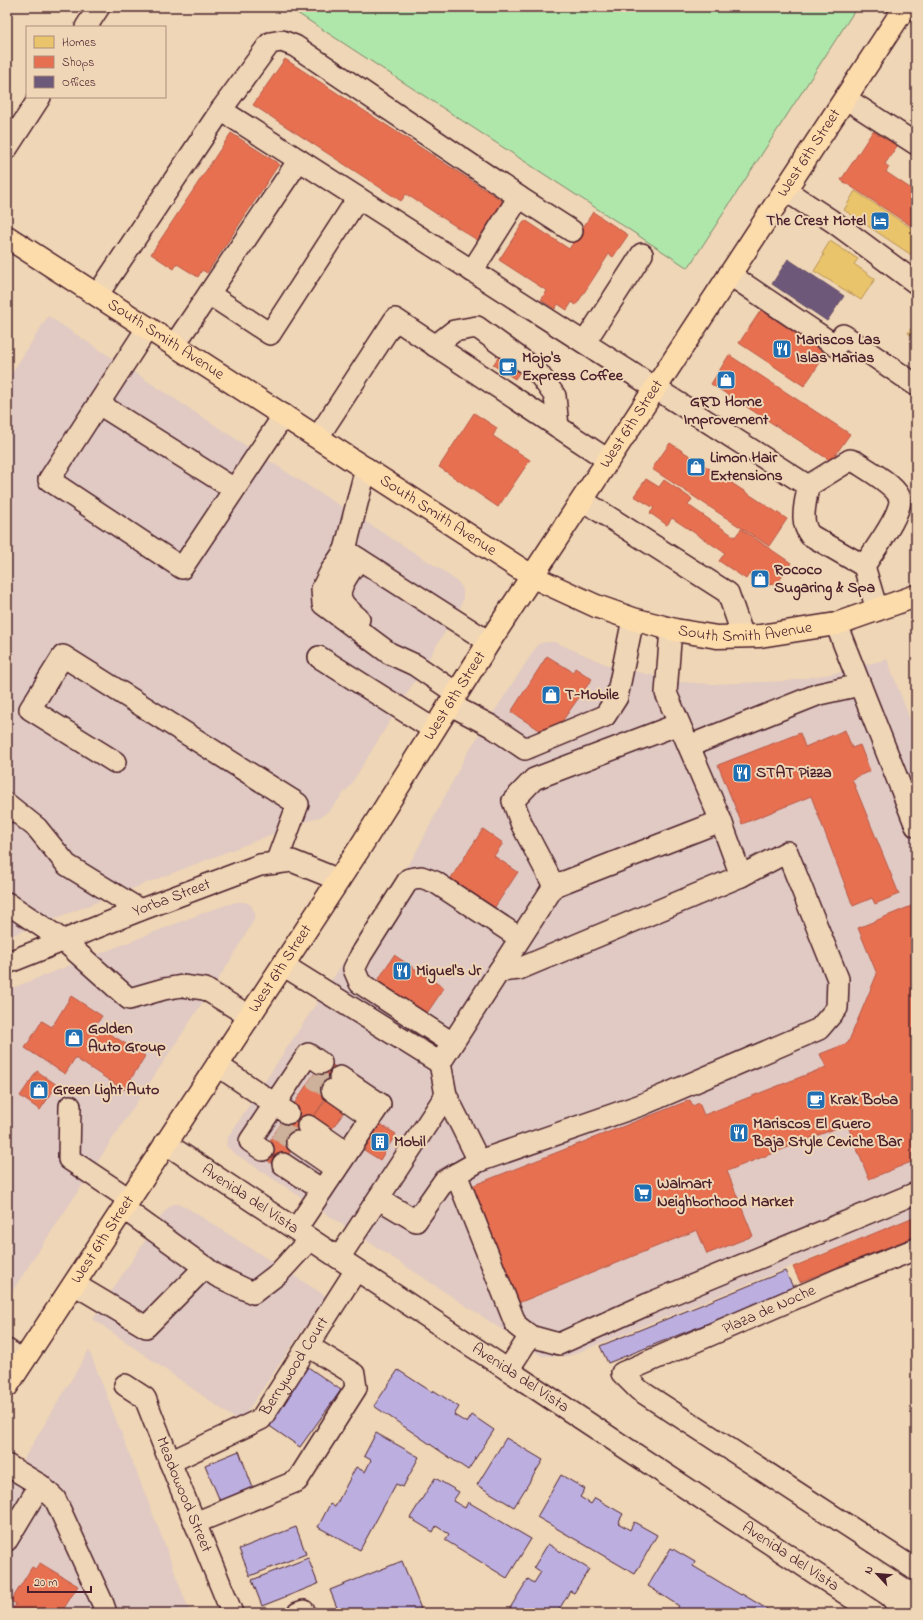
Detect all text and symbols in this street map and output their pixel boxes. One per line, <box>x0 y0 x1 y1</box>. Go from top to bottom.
legend <box>26 26 166 98</box>
text: Homes <box>62 34 96 52</box>
text: Shops <box>62 54 94 72</box>
text: Offices <box>62 74 96 92</box>
street label: West 6th Street <box>771 104 847 202</box>
place label: The Crest Motel <box>766 209 866 233</box>
hotel icon: The Crest Motel <box>869 210 891 232</box>
street label: South Smith Avenue <box>102 293 230 387</box>
place label: Mariscos Las Islas Marias <box>796 328 881 370</box>
restaurant icon: Mariscos Las Islas Marias <box>771 338 793 360</box>
place label: Mojo's Express Coffee <box>522 346 624 388</box>
cafe icon: Mojo's Express Coffee <box>497 356 519 378</box>
shop icon: GRD Home Improvement <box>715 369 737 391</box>
street label: West 6th Street <box>594 375 670 473</box>
place label: GRD Home Improvement <box>684 390 769 432</box>
place label: Limon Hair Extensions <box>710 446 783 488</box>
shop icon: Limon Hair Extensions <box>685 456 707 478</box>
street label: South Smith Avenue <box>375 469 502 563</box>
place label: Rococo Sugaring & Spa <box>773 558 875 601</box>
shop icon: Rococo Sugaring & Spa <box>749 568 771 590</box>
street label: South Smith Avenue <box>676 616 815 649</box>
street label: West 6th Street <box>418 646 493 745</box>
place label: T-Mobile <box>565 683 620 707</box>
shop icon: T-Mobile <box>540 684 562 706</box>
place label: STAT Pizza <box>756 761 832 785</box>
restaurant icon: STAT Pizza <box>731 762 753 784</box>
street label: Yorba Street <box>129 872 215 924</box>
street label: West 6th Street <box>243 919 319 1018</box>
place label: Miguel's Jr <box>416 959 482 984</box>
restaurant icon: Miguel's Jr <box>391 960 413 982</box>
place label: Golden Auto Group <box>88 1017 166 1059</box>
shop icon: Golden Auto Group <box>63 1027 85 1049</box>
place label: Green Light Auto <box>53 1078 159 1103</box>
shop icon: Green Light Auto <box>28 1079 50 1101</box>
place label: Krak Boba <box>830 1088 898 1112</box>
cafe icon: Krak Boba <box>805 1089 827 1111</box>
place label: Mariscos El Guero Baja Style Ceviche Bar <box>752 1112 903 1155</box>
restaurant icon: Mariscos El Guero Baja Style Ceviche Bar <box>728 1122 750 1144</box>
place label: Mobil <box>394 1130 426 1154</box>
building icon: Mobil <box>369 1131 391 1153</box>
street label: Avenida del Vista <box>197 1158 304 1240</box>
place label: Walmart Neighborhood Market <box>657 1172 794 1215</box>
supermarket icon: Walmart Neighborhood Market <box>632 1182 654 1204</box>
street label: West 6th Street <box>65 1190 141 1289</box>
street label: Plaza de Noche <box>718 1278 820 1341</box>
street label: Berrywood Court <box>253 1312 335 1422</box>
street label: Avenida del Vista <box>467 1337 574 1419</box>
street label: Meadowood Street <box>149 1433 218 1557</box>
street label: Avenida del Vista <box>737 1516 844 1598</box>
north arrow <box>857 1554 897 1594</box>
text: N <box>860 1563 878 1577</box>
scale bar <box>28 1568 91 1594</box>
text: 20 m <box>34 1574 57 1592</box>

